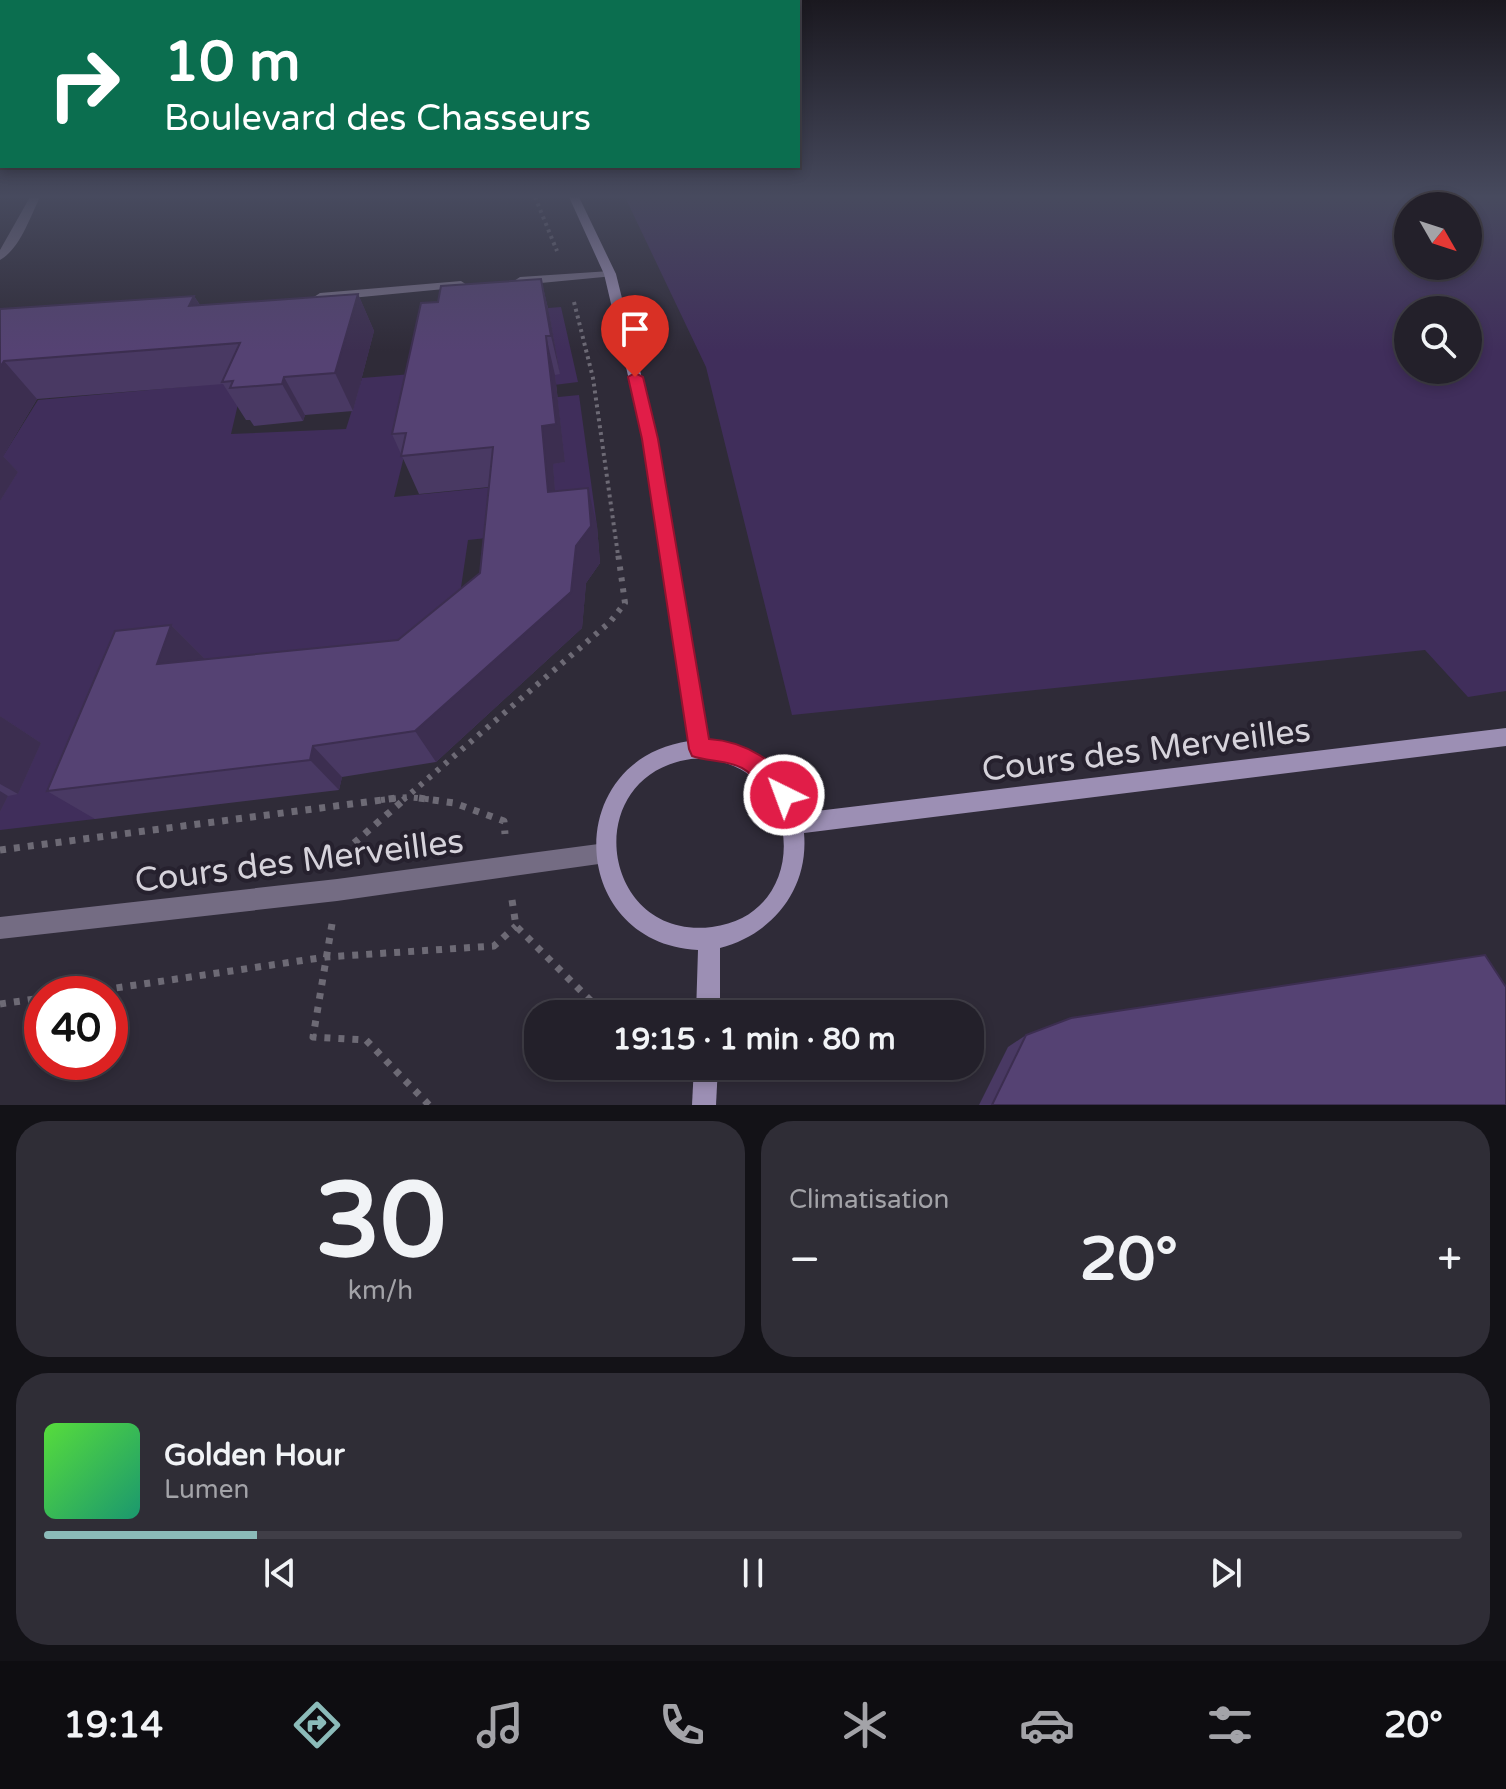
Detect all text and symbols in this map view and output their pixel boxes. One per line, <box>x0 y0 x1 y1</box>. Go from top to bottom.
text: 10 m <box>164 29 300 96</box>
icon: right <box>32 32 136 136</box>
text: Boulevard des Chasseurs <box>164 97 591 140</box>
north arrow <box>1394 192 1482 280</box>
map controls <box>1394 192 1482 384</box>
pin <box>601 295 669 377</box>
button: search <box>1394 296 1482 384</box>
icon: arrive <box>613 307 657 351</box>
street label: Cours des Merveilles <box>979 710 1313 791</box>
position arrow <box>742 753 826 837</box>
street label: Cours des Merveilles <box>132 821 466 902</box>
speed limit sign: 40 <box>24 976 128 1080</box>
text: 19:15 · 1 min · 80 m <box>613 1021 895 1058</box>
text: 30 <box>315 1160 446 1285</box>
text: Climatisation <box>789 1184 949 1215</box>
text: 20° <box>1080 1224 1178 1296</box>
text: − <box>789 1234 820 1287</box>
text: + <box>1437 1234 1462 1287</box>
text: km/h <box>348 1275 413 1306</box>
text: Golden Hour <box>164 1437 345 1474</box>
text: Lumen <box>164 1474 249 1505</box>
icon: previous <box>258 1551 302 1595</box>
icon: pause <box>731 1551 775 1595</box>
icon: next <box>1204 1551 1248 1595</box>
icon: directions <box>289 1697 345 1753</box>
icon: music <box>472 1697 528 1753</box>
icon: phone <box>654 1697 710 1753</box>
icon: climate <box>837 1697 893 1753</box>
icon: car <box>1019 1697 1075 1753</box>
icon: filters <box>1202 1697 1258 1753</box>
text: 19:14 <box>63 1704 163 1747</box>
text: 20° <box>1384 1704 1443 1747</box>

